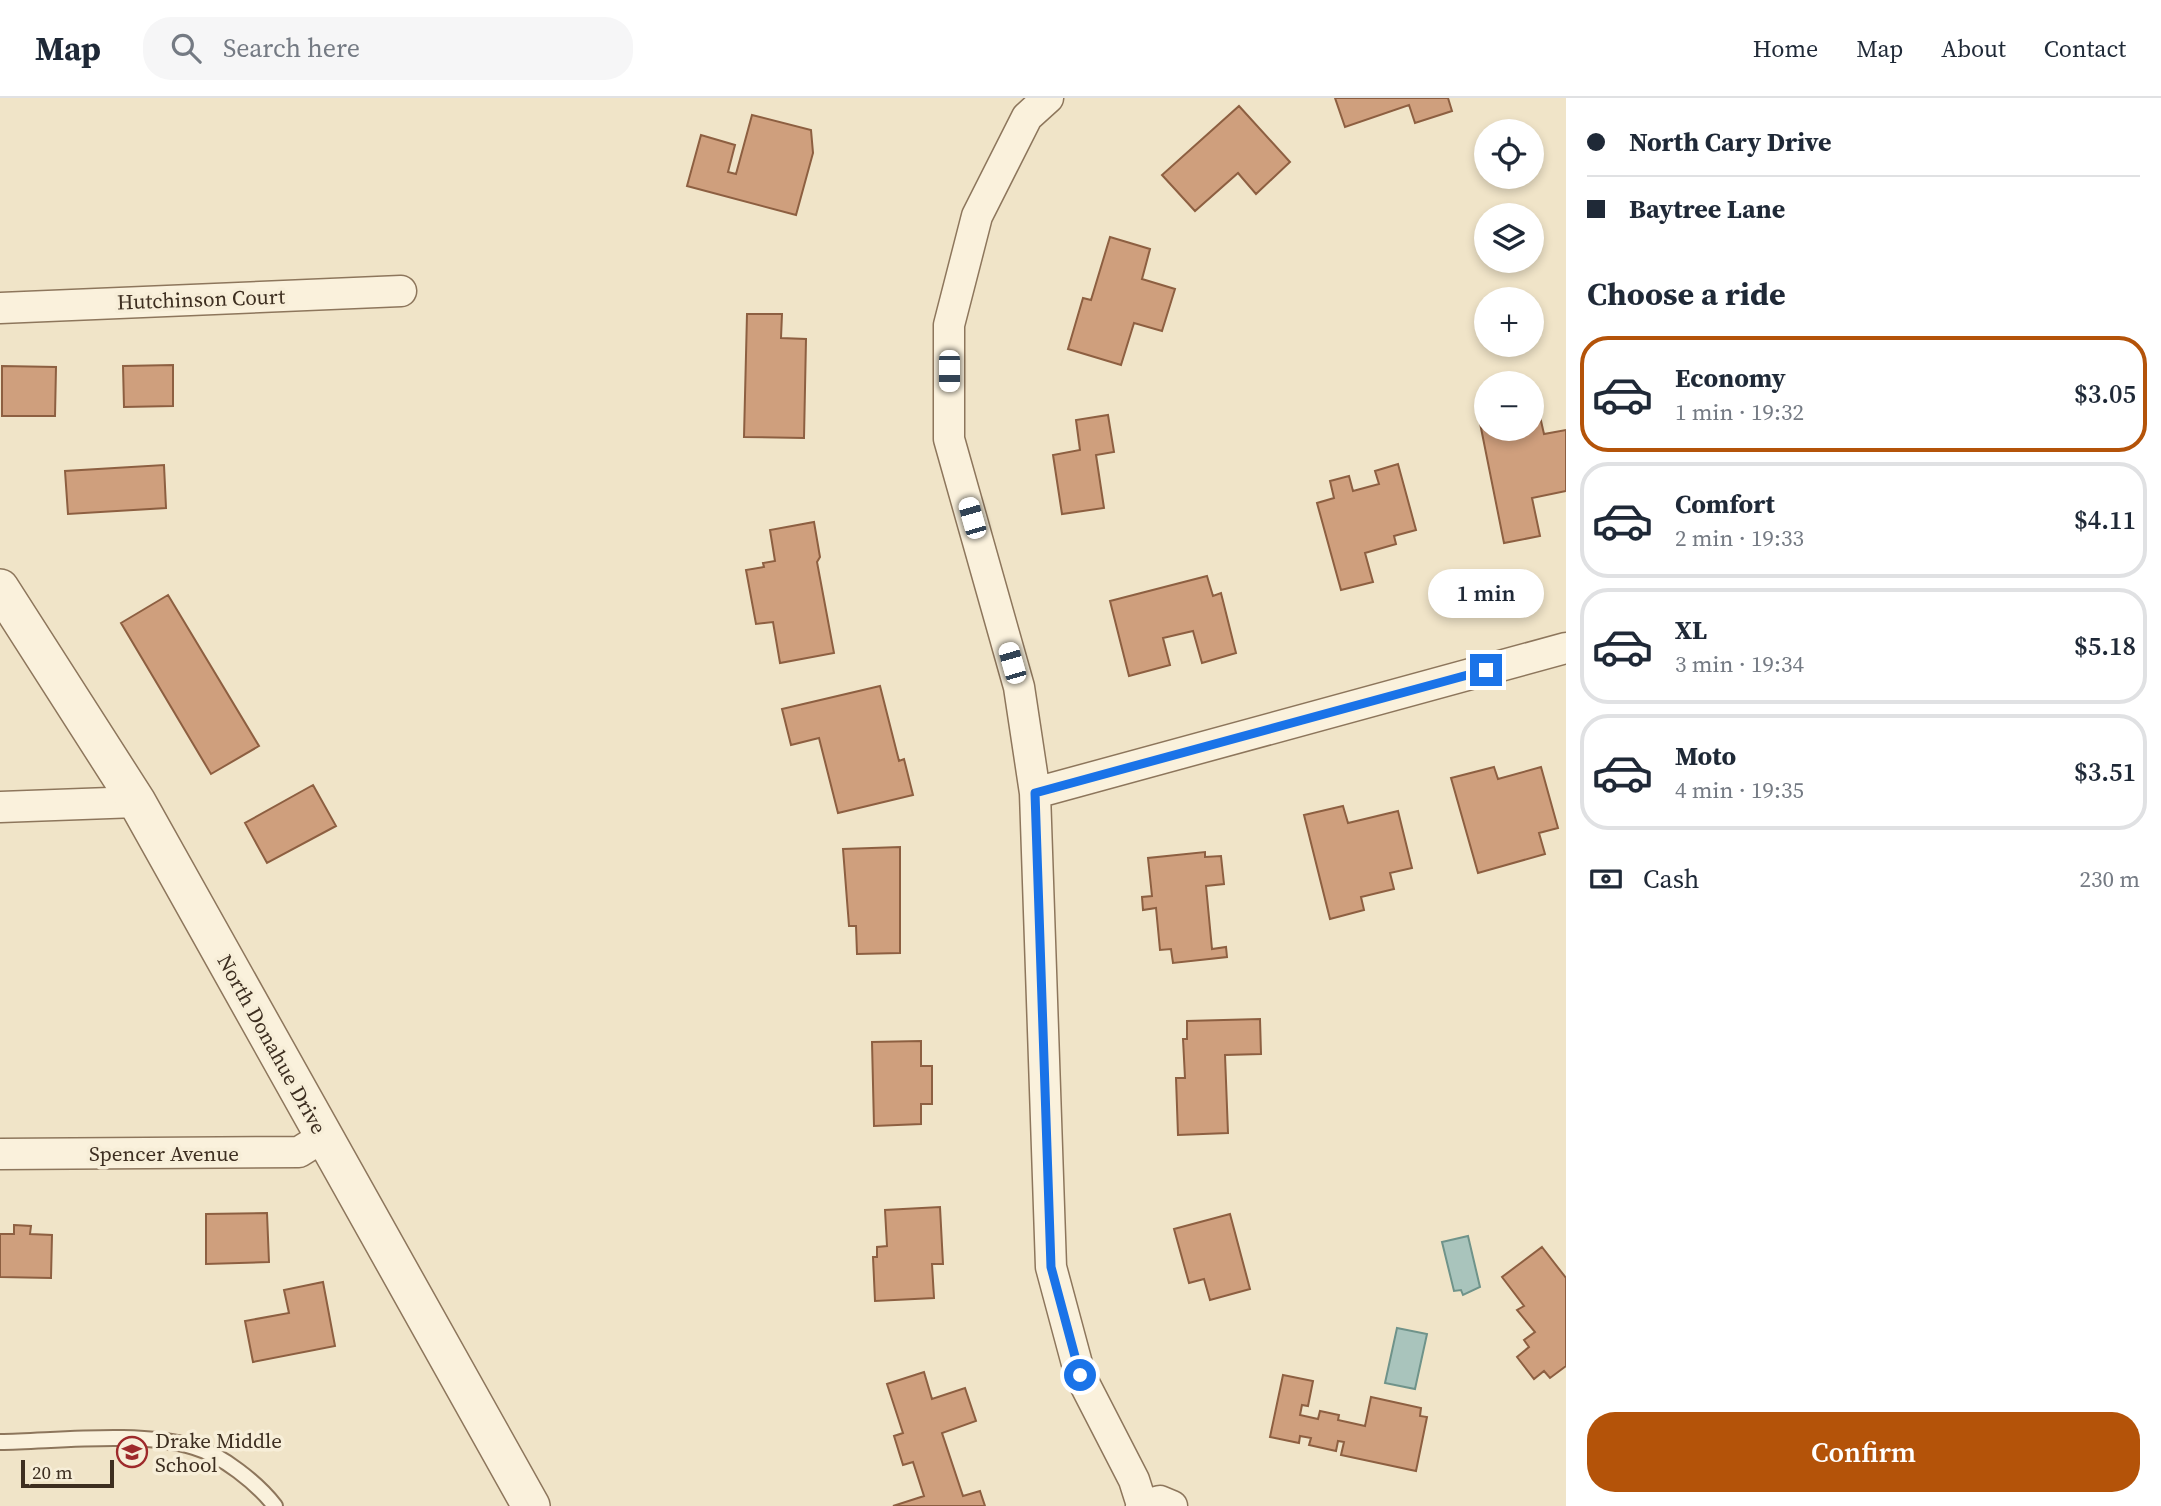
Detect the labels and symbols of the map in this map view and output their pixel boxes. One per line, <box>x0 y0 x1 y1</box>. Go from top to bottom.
street label: Hutchinson Court <box>117 282 286 316</box>
car <box>939 350 960 392</box>
car <box>957 495 988 541</box>
callout: 1 min <box>1428 568 1544 618</box>
car <box>997 640 1028 686</box>
route end <box>1470 654 1502 686</box>
street label: North Donahue Drive <box>211 949 333 1139</box>
street label: Spencer Avenue <box>89 1139 239 1168</box>
route start <box>1064 1359 1096 1391</box>
place label: Drake Middle School <box>155 1426 282 1479</box>
school or university icon: Drake Middle School <box>115 1435 149 1469</box>
scale bar <box>21 1457 114 1489</box>

